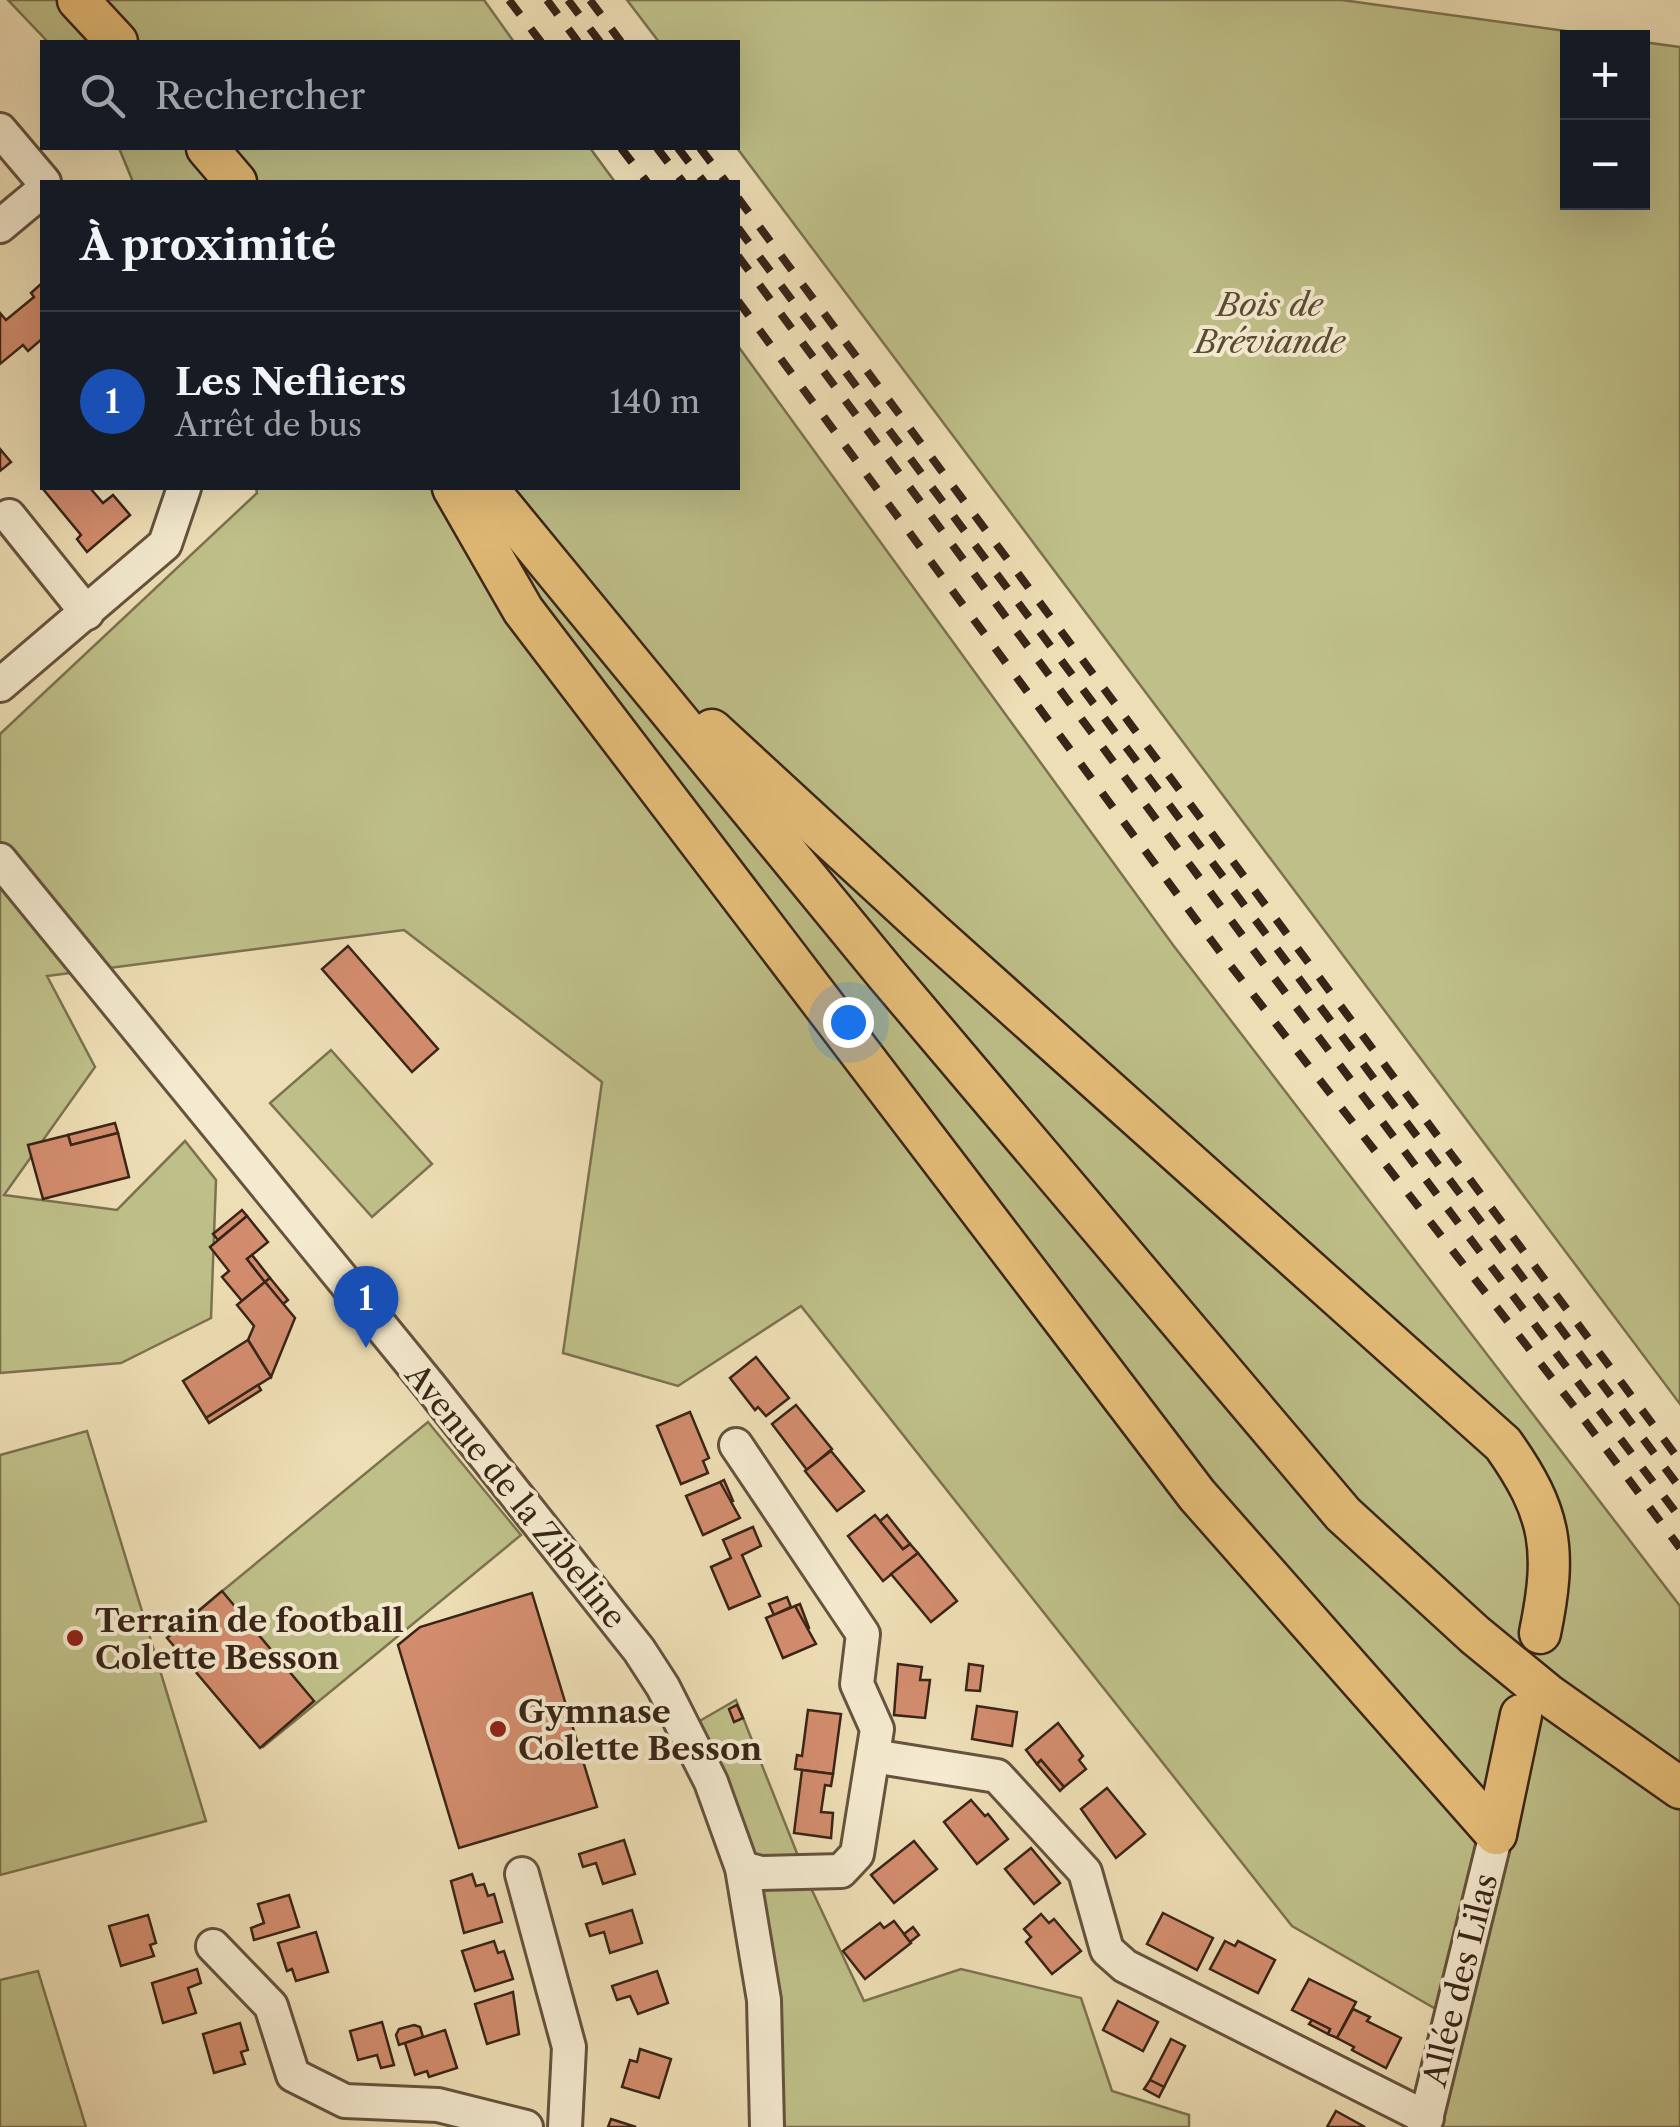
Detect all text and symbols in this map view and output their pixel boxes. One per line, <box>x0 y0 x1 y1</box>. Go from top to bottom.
map controls <box>1560 30 1650 210</box>
button: + <box>1560 30 1650 120</box>
search box <box>40 40 740 150</box>
icon: search <box>75 68 130 123</box>
text: Rechercher <box>155 72 365 119</box>
button: − <box>1560 120 1650 210</box>
text: À proximité <box>80 219 336 271</box>
park label: Bois de Bréviande <box>1192 285 1347 361</box>
text: Les Nefliers <box>175 358 407 405</box>
text: 1 <box>105 382 120 421</box>
text: 140 m <box>609 382 700 421</box>
text: Arrêt de bus <box>175 405 362 444</box>
your location <box>823 997 874 1048</box>
pin: 1 <box>334 1266 398 1348</box>
street label: Avenue de la Zibeline <box>397 1355 635 1636</box>
place label: Terrain de football Colette Besson <box>95 1601 404 1677</box>
marker: Terrain de football Colette Besson <box>64 1627 86 1649</box>
place label: Gymnase Colette Besson <box>518 1692 762 1768</box>
marker: Gymnase Colette Besson <box>487 1718 509 1740</box>
street label: Allée des Lilas <box>1414 1870 1505 2091</box>

